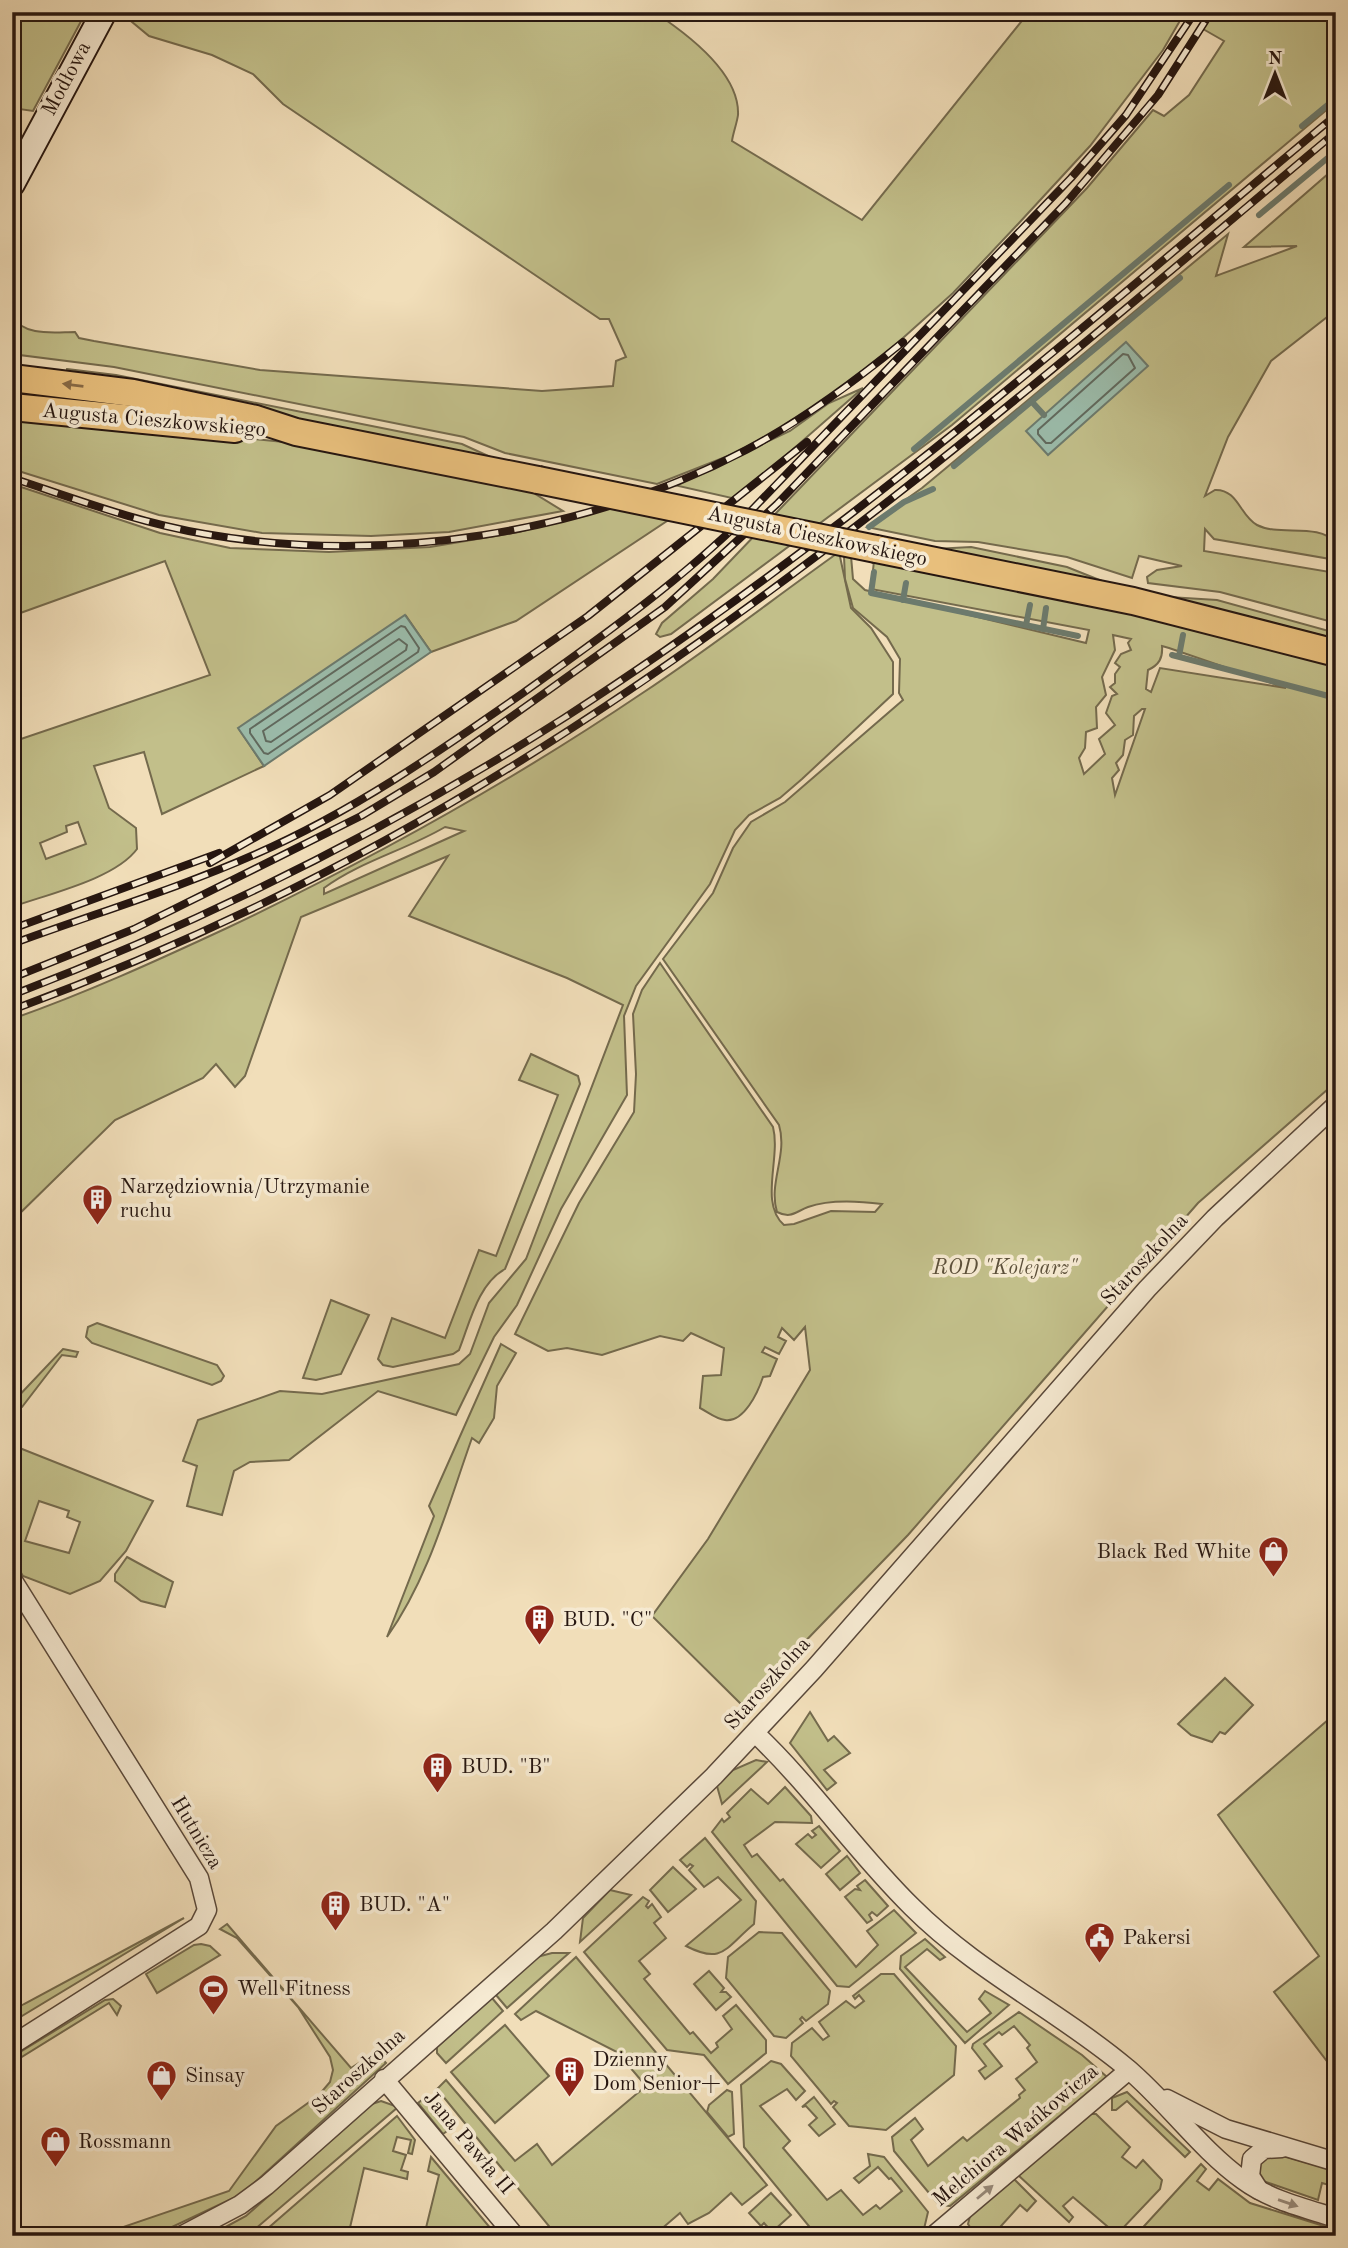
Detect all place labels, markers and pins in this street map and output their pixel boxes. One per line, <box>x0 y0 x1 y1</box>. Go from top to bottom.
place label: Narzędziownia/Utrzymanie ruchu <box>120 1177 370 1222</box>
building icon: Narzędziownia/Utrzymanie ruchu <box>80 1182 114 1226</box>
shop icon: Black Red White <box>1257 1535 1291 1579</box>
place label: Black Red White <box>1096 1542 1251 1563</box>
building icon: BUD. "C" <box>523 1603 557 1647</box>
place label: BUD. "C" <box>563 1610 652 1631</box>
building icon: BUD. "B" <box>421 1750 455 1794</box>
place label: BUD. "B" <box>461 1757 551 1778</box>
building icon: BUD. "A" <box>319 1888 353 1932</box>
place label: BUD. "A" <box>359 1895 450 1916</box>
public building icon: Pakersi <box>1083 1921 1117 1965</box>
place label: Pakersi <box>1123 1928 1191 1949</box>
sports icon: Well Fitness <box>197 1972 231 2016</box>
place label: Well Fitness <box>237 1979 351 2000</box>
place label: Dzienny Dom Senior+ <box>593 2050 721 2095</box>
building icon: Dzienny Dom Senior+ <box>553 2055 587 2099</box>
shop icon: Sinsay <box>145 2059 179 2103</box>
place label: Sinsay <box>185 2066 245 2087</box>
shop icon: Rossmann <box>38 2125 72 2169</box>
place label: Rossmann <box>78 2132 171 2153</box>

